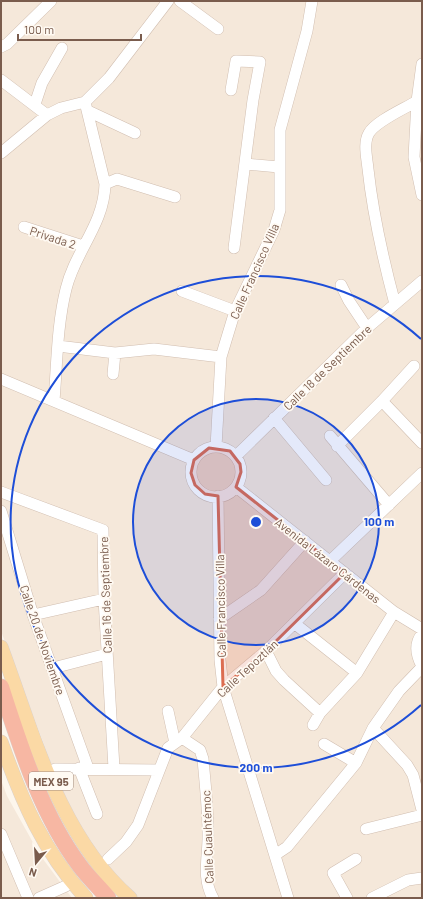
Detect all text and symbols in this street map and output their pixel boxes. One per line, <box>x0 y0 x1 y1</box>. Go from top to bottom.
scale bar <box>18 16 141 42</box>
text: 100 m <box>24 22 54 36</box>
street label: Calle Francisco Villa <box>227 221 281 321</box>
street label: Privada 2 <box>28 223 78 251</box>
street label: Calle 18 de Septiembre <box>280 321 374 413</box>
street label: Avenida Lázaro Cárdenas <box>272 514 384 606</box>
text: 100 m <box>364 514 394 528</box>
centre of rings <box>249 515 263 529</box>
street label: Calle 16 de Septiembre <box>96 536 114 654</box>
street label: Calle Francisco Villa <box>212 554 228 658</box>
street label: Calle 20 de Noviembre <box>18 583 68 697</box>
street label: Calle Tepoztlán <box>214 636 280 700</box>
text: 200 m <box>240 760 272 774</box>
road number: MEX 95 <box>29 772 73 790</box>
street label: Calle Cuauhtémoc <box>198 790 216 884</box>
north arrow <box>16 843 56 883</box>
text: N <box>27 866 38 880</box>

